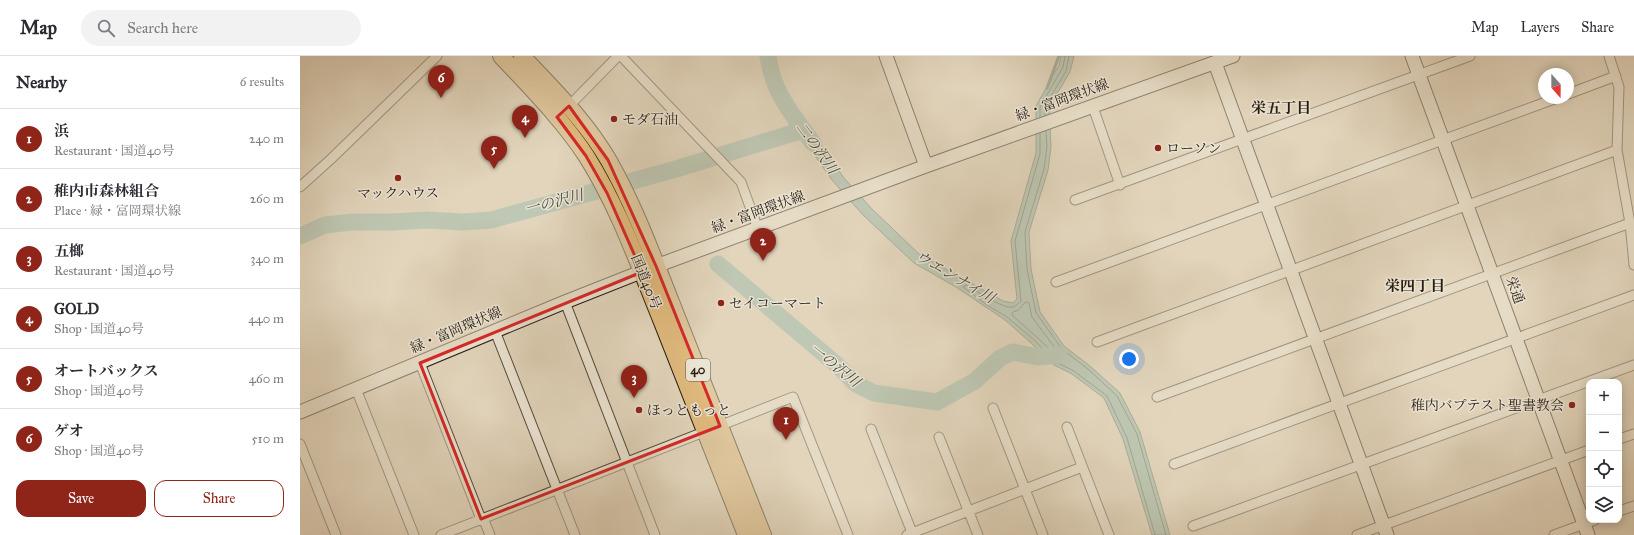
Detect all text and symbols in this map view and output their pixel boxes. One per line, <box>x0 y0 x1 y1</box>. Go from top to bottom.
search box <box>81 10 361 46</box>
text: Map <box>20 16 57 39</box>
icon: search <box>95 17 117 39</box>
text: Search here <box>127 19 198 37</box>
text: Map <box>1471 19 1499 36</box>
text: Layers <box>1521 19 1559 36</box>
text: Share <box>1581 19 1614 36</box>
pin: 6 <box>428 65 454 98</box>
north arrow <box>1538 68 1574 104</box>
text: Nearby <box>16 72 67 93</box>
text: 6 results <box>240 74 284 90</box>
street label: 緑・富岡環状線 <box>1013 75 1111 125</box>
district label: 栄五丁目 <box>1251 99 1311 117</box>
pin: 4 <box>512 105 538 138</box>
place label: モダ石油 <box>622 111 678 128</box>
marker: モダ石油 <box>609 114 619 124</box>
water label: 二の沢川 <box>792 118 843 179</box>
text: 浜 <box>54 122 69 140</box>
text: 1 <box>26 131 32 147</box>
text: 240 m <box>249 131 284 147</box>
pin: 5 <box>481 136 507 169</box>
place label: ローソン <box>1166 140 1221 157</box>
text: Restaurant · 国道40号 <box>54 143 174 159</box>
marker: ローソン <box>1153 143 1163 153</box>
marker: マックハウス <box>393 173 403 183</box>
text: 稚内市森林組合 <box>54 182 159 200</box>
place label: マックハウス <box>357 185 439 202</box>
water label: 一の沢川 <box>523 185 587 218</box>
street label: 緑・富岡環状線 <box>709 187 807 237</box>
text: 2 <box>26 191 32 207</box>
text: 260 m <box>250 191 284 207</box>
text: Place · 緑・富岡環状線 <box>54 203 181 219</box>
pin: 2 <box>750 228 776 261</box>
text: 五榔 <box>54 242 84 260</box>
water label: ウエンナイ川 <box>912 247 1000 308</box>
text: 3 <box>26 251 32 267</box>
text: 340 m <box>250 251 284 267</box>
street label: 国道40号 <box>627 252 665 312</box>
text: Restaurant · 国道40号 <box>54 263 174 279</box>
street label: 栄通 <box>1502 274 1528 306</box>
district label: 栄四丁目 <box>1385 277 1445 295</box>
place label: セイコーマート <box>729 295 826 312</box>
marker: セイコーマート <box>716 298 726 308</box>
text: GOLD <box>54 300 99 318</box>
street label: 緑・富岡環状線 <box>408 303 504 357</box>
text: 4 <box>25 311 33 327</box>
text: 440 m <box>248 311 284 327</box>
text: Shop · 国道40号 <box>54 321 144 337</box>
water label: 一の沢川 <box>806 339 866 392</box>
your location <box>1119 349 1139 369</box>
road number: 40 <box>686 359 710 381</box>
text: オートバックス <box>54 362 159 380</box>
pin: 3 <box>621 365 647 398</box>
text: 5 <box>26 371 32 387</box>
text: 460 m <box>249 371 284 387</box>
map controls <box>1586 379 1622 523</box>
button: + <box>1586 379 1622 415</box>
text: Shop · 国道40号 <box>54 383 144 399</box>
place label: 稚内バプテスト聖書教会 <box>1411 397 1564 414</box>
marker: 稚内バプテスト聖書教会 <box>1567 400 1577 410</box>
place label: ほっともっと <box>647 402 731 419</box>
marker: ほっともっと <box>634 405 644 415</box>
pin: 1 <box>773 407 799 440</box>
button: − <box>1586 415 1622 451</box>
text: ゲオ <box>54 422 84 440</box>
text: 6 <box>26 431 32 447</box>
text: 510 m <box>252 431 284 447</box>
text: Shop · 国道40号 <box>54 443 144 459</box>
button: locate <box>1586 451 1622 487</box>
button: Save <box>16 480 146 517</box>
button: Share <box>154 480 284 517</box>
button: layers <box>1586 487 1622 523</box>

